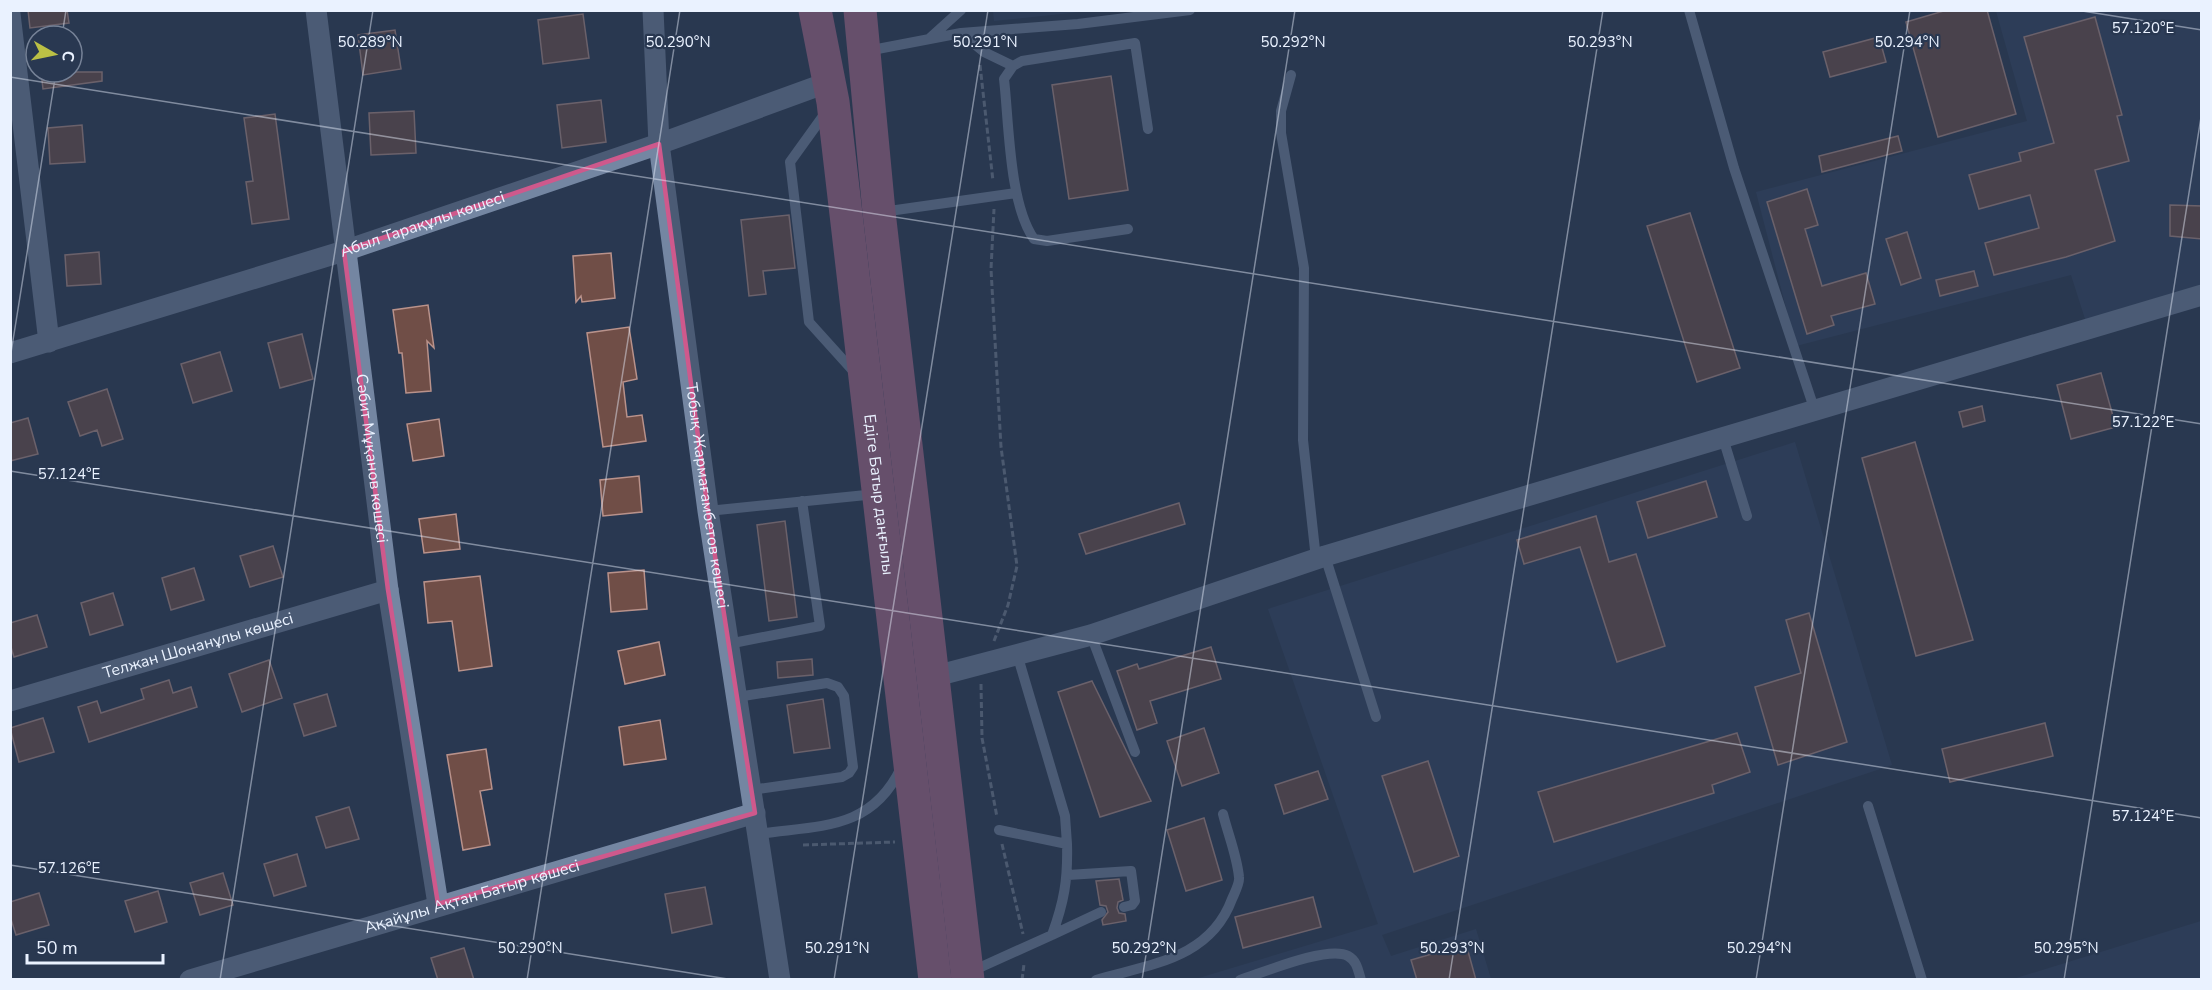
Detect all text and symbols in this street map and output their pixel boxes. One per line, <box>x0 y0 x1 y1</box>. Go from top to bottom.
text: 57.120°E <box>2112 18 2174 38</box>
north arrow <box>24 24 84 84</box>
text: 50.289°N <box>337 32 403 52</box>
text: 50.290°N <box>645 32 711 52</box>
text: 50.291°N <box>952 32 1018 52</box>
text: 50.292°N <box>1260 32 1326 52</box>
text: 50.293°N <box>1567 32 1633 52</box>
text: 50.294°N <box>1874 32 1940 52</box>
text: С <box>56 49 80 63</box>
street label: Абыл Тарақұлы көшесі <box>337 186 508 263</box>
street label: Сәбит Мұқанов көшесі <box>350 373 393 544</box>
street label: Тобық Жармағамбетов көшесі <box>680 381 734 610</box>
text: 57.122°E <box>2112 412 2174 432</box>
street label: Едіге Батыр даңғылы <box>858 413 899 576</box>
text: 57.124°E <box>38 464 100 484</box>
street label: Телжан Шонанұлы көшесі <box>100 607 296 684</box>
text: 57.124°E <box>2112 806 2174 826</box>
street label: Ақайұлы Ақтан Батыр көшесі <box>362 854 582 939</box>
text: 57.126°E <box>38 858 100 878</box>
scale bar <box>27 927 164 965</box>
text: 50 m <box>36 936 78 960</box>
text: 50.290°N <box>497 938 563 958</box>
text: 50.291°N <box>804 938 870 958</box>
text: 50.292°N <box>1111 938 1177 958</box>
text: 50.293°N <box>1419 938 1485 958</box>
text: 50.294°N <box>1726 938 1792 958</box>
text: 50.295°N <box>2033 938 2099 958</box>

